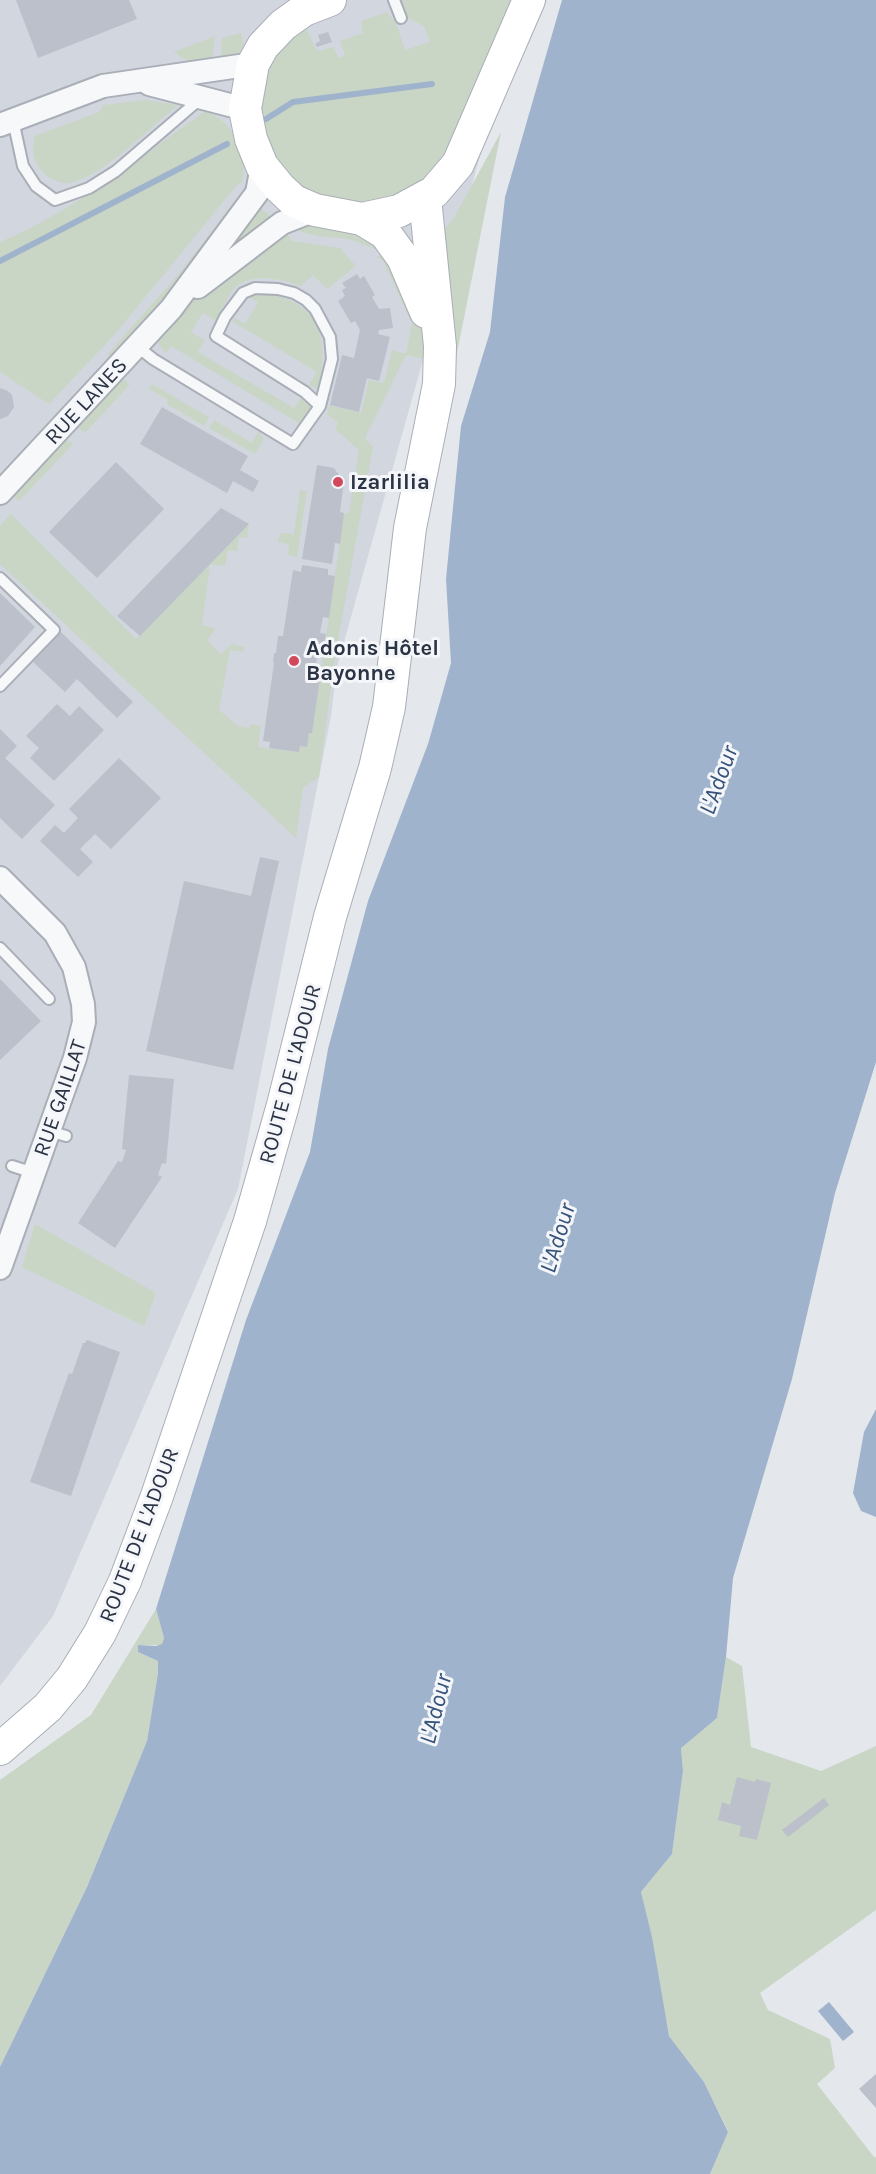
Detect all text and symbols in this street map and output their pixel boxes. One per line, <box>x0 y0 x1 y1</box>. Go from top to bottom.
street label: RUE LANES <box>39 352 133 450</box>
place label: Izarlilia <box>350 469 430 495</box>
marker: Izarlilia <box>331 475 345 489</box>
place label: Adonis Hôtel Bayonne <box>306 635 439 686</box>
marker: Adonis Hôtel Bayonne <box>287 654 301 668</box>
water label: L'Adour <box>693 741 744 818</box>
street label: ROUTE DE L'ADOUR <box>253 981 327 1167</box>
street label: RUE GAILLAT <box>28 1036 92 1160</box>
water label: L'Adour <box>533 1199 581 1276</box>
street label: ROUTE DE L'ADOUR <box>94 1444 184 1626</box>
water label: L'Adour <box>413 1670 457 1747</box>

